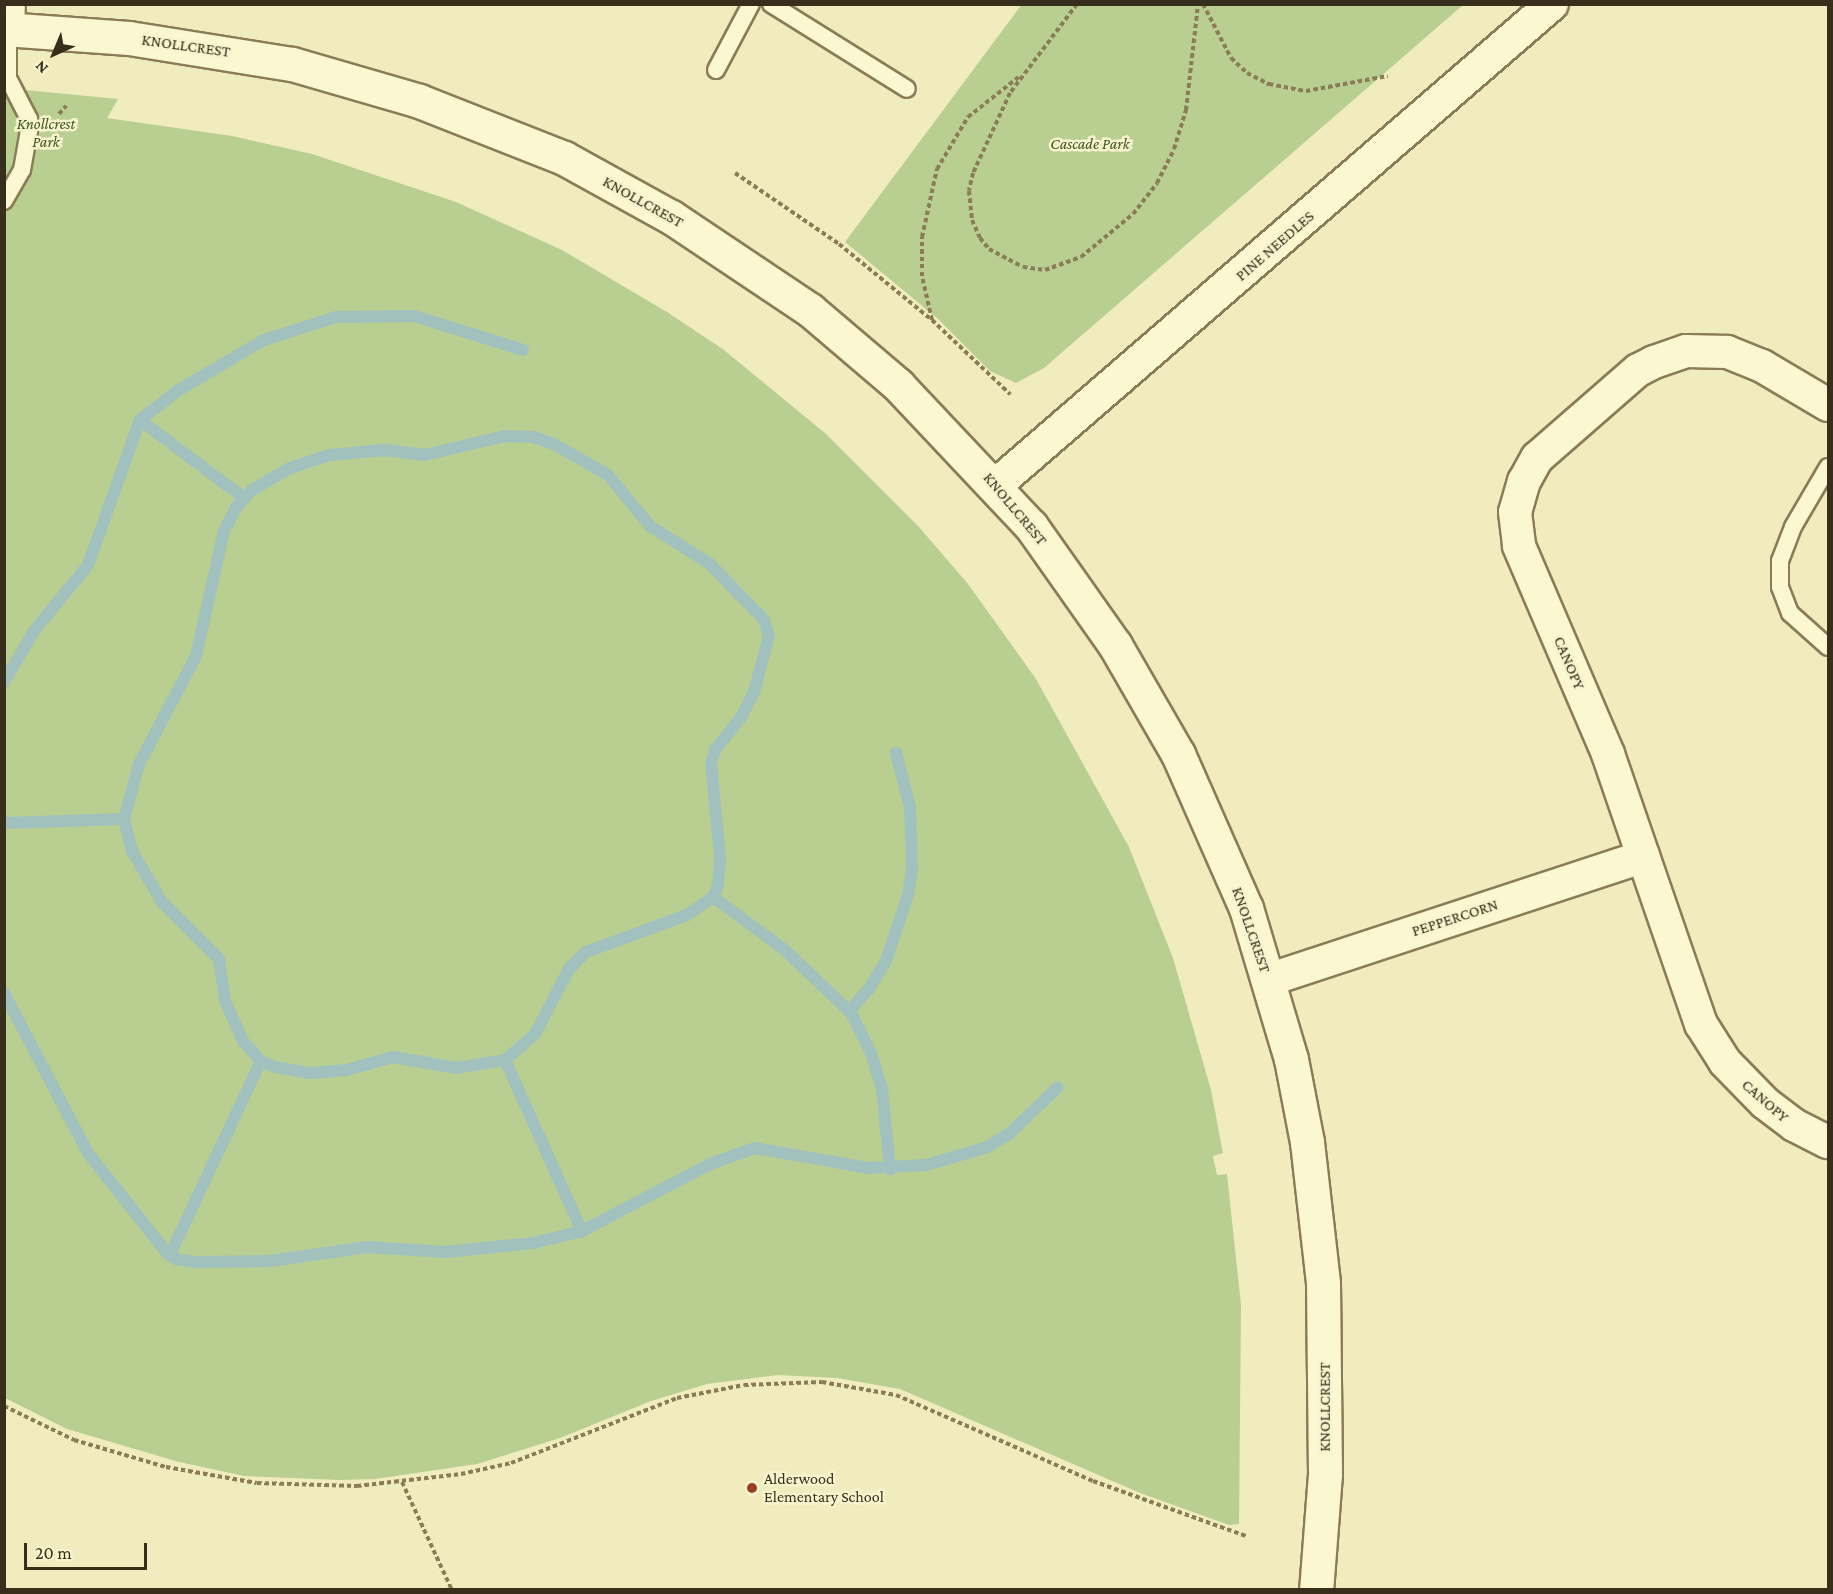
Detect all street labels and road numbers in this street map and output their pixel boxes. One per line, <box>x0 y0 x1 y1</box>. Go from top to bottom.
street label: KNOLLCREST <box>140 30 232 62</box>
street label: KNOLLCREST <box>599 172 687 232</box>
street label: PINE NEEDLES <box>1232 207 1318 285</box>
street label: KNOLLCREST <box>979 469 1051 549</box>
street label: CANOPY <box>1549 633 1589 693</box>
street label: KNOLLCREST <box>1227 885 1275 975</box>
street label: PEPPERCORN <box>1409 895 1501 941</box>
street label: CANOPY <box>1738 1075 1792 1127</box>
street label: KNOLLCREST <box>1315 1362 1335 1452</box>

